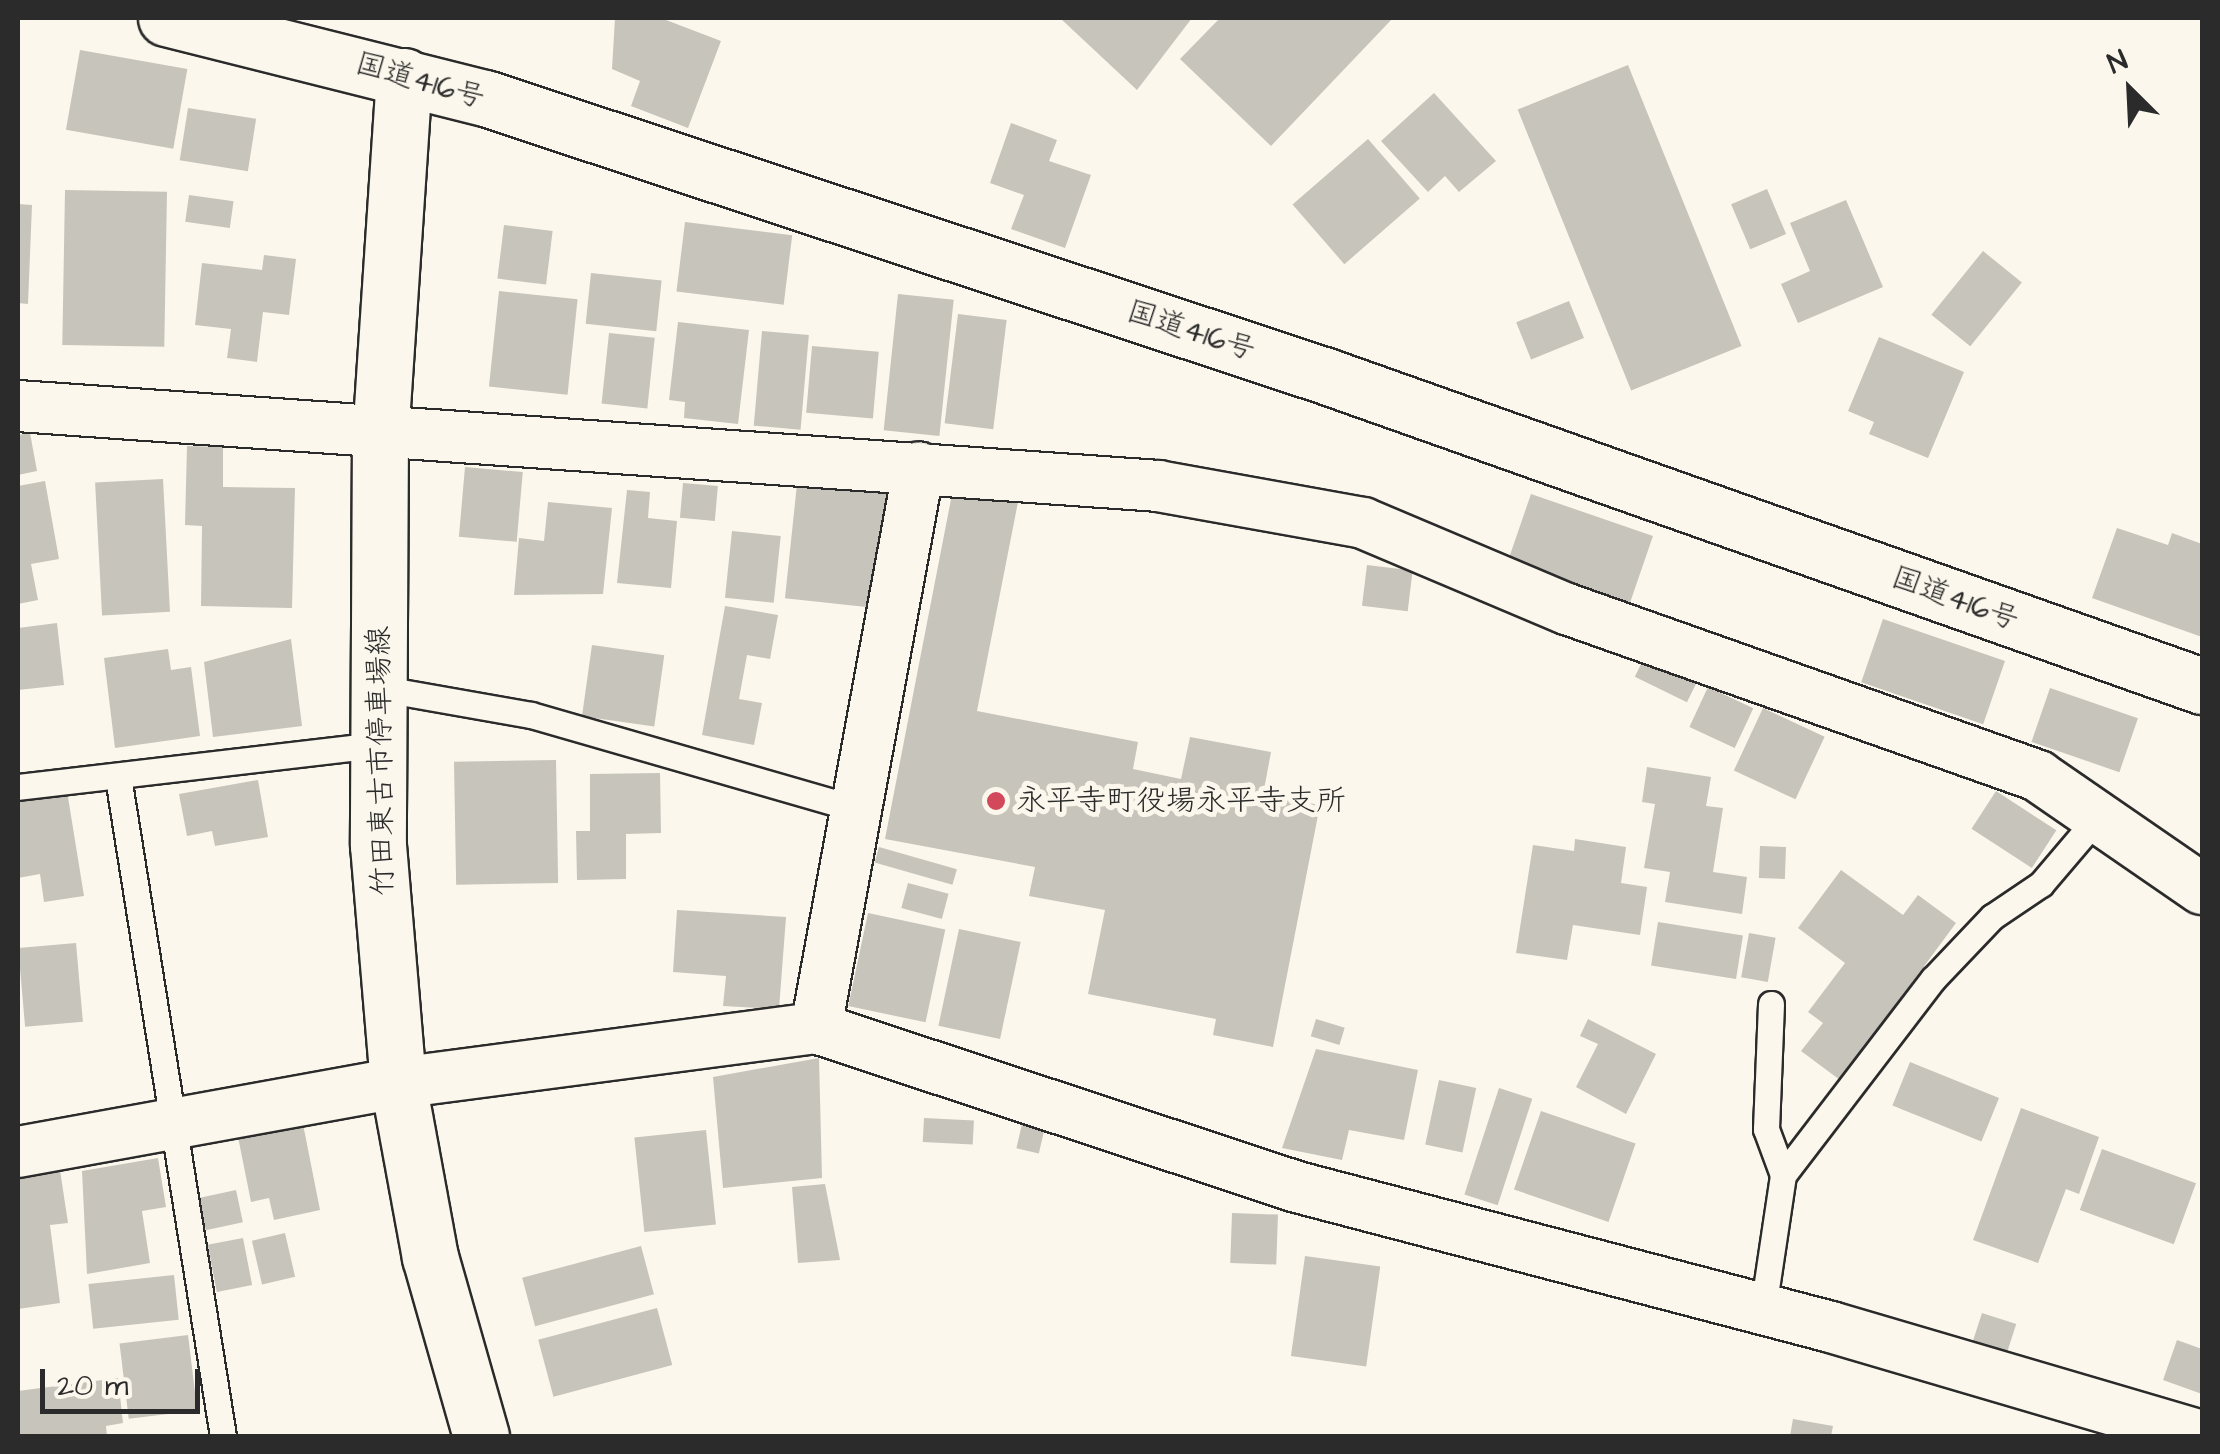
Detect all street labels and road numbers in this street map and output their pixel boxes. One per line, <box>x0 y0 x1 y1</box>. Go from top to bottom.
street label: 国道416号 <box>351 45 489 117</box>
street label: 国道416号 <box>1122 293 1260 369</box>
street label: 国道416号 <box>1886 559 2024 639</box>
street label: 竹田東古市停車場線 <box>361 626 401 896</box>

